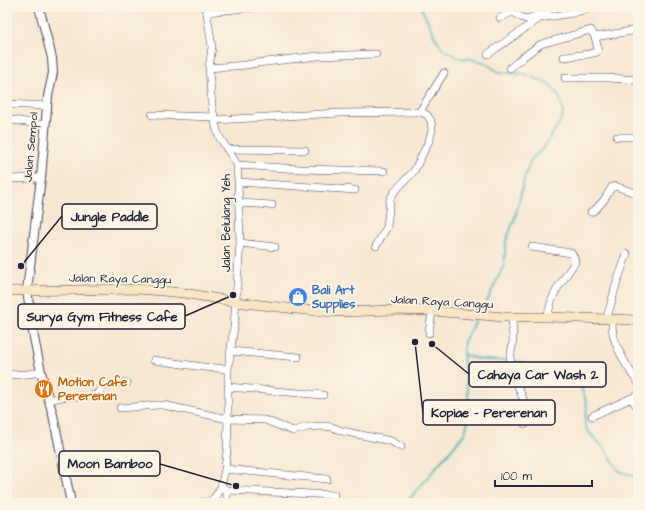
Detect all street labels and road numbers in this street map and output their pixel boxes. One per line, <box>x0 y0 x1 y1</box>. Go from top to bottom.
street label: Jalan Sempol <box>19 111 43 183</box>
street label: Jalan Belulang Yeh <box>218 174 236 272</box>
street label: Jalan Raya Canggu <box>69 270 171 289</box>
street label: Jalan Raya Canggu <box>390 291 494 314</box>

